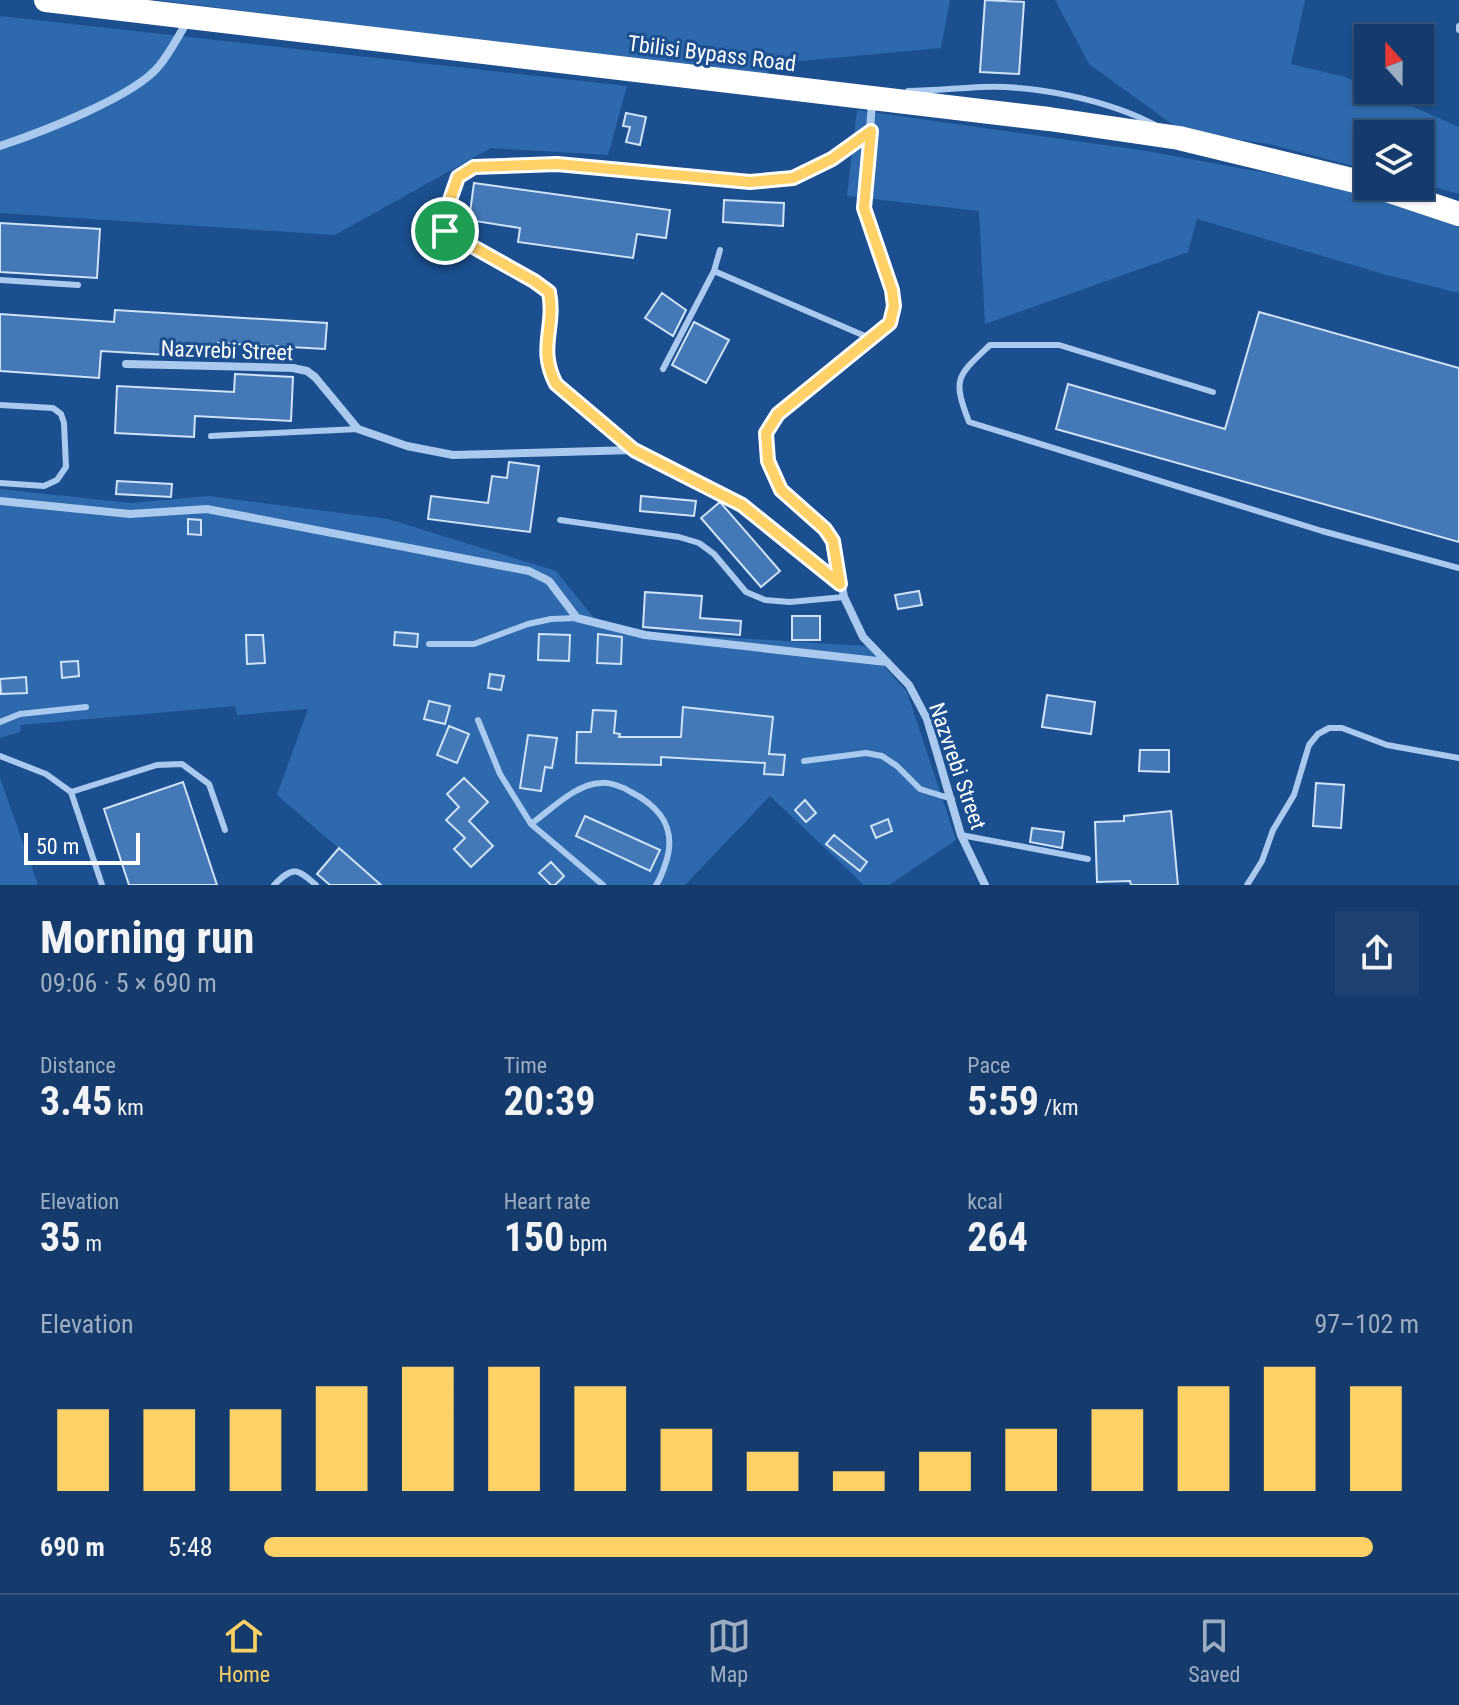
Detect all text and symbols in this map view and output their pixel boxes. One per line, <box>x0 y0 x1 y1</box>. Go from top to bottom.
north arrow <box>1354 24 1434 104</box>
map controls <box>1354 24 1434 200</box>
street label: Tbilisi Bypass Road <box>626 31 798 76</box>
button: layers <box>1354 120 1434 200</box>
pin <box>411 197 479 265</box>
icon: arrive <box>423 209 467 253</box>
street label: Nazvrebi Street <box>160 336 294 365</box>
street label: Nazvrebi Street <box>924 699 991 833</box>
scale bar <box>24 829 140 865</box>
text: 50 m <box>36 834 79 859</box>
button: share <box>1335 911 1419 995</box>
text: Morning run <box>40 912 254 964</box>
text: 09:06 · 5 × 690 m <box>40 968 217 998</box>
text: Distance <box>40 1053 116 1078</box>
text: Time <box>504 1053 547 1078</box>
text: Pace <box>967 1053 1010 1078</box>
text: 3.45 <box>40 1078 112 1125</box>
text: 20:39 <box>504 1078 595 1125</box>
text: 5:59 <box>967 1078 1039 1125</box>
text: km <box>112 1095 144 1120</box>
text: /km <box>1039 1095 1079 1120</box>
text: Elevation <box>40 1189 119 1214</box>
text: Heart rate <box>504 1189 591 1214</box>
text: kcal <box>967 1189 1003 1214</box>
text: 35 <box>40 1214 80 1261</box>
text: 150 <box>504 1214 564 1261</box>
text: 264 <box>967 1214 1028 1261</box>
text: m <box>80 1231 102 1256</box>
text: bpm <box>564 1231 608 1256</box>
text: Elevation <box>40 1309 134 1339</box>
text: 97–102 m <box>1314 1309 1419 1339</box>
text: 690 m <box>40 1532 105 1562</box>
text: 5:48 <box>168 1532 213 1562</box>
tab: Home <box>219 1614 270 1687</box>
tab: Map <box>707 1614 751 1687</box>
tab: Saved <box>1188 1614 1240 1687</box>

